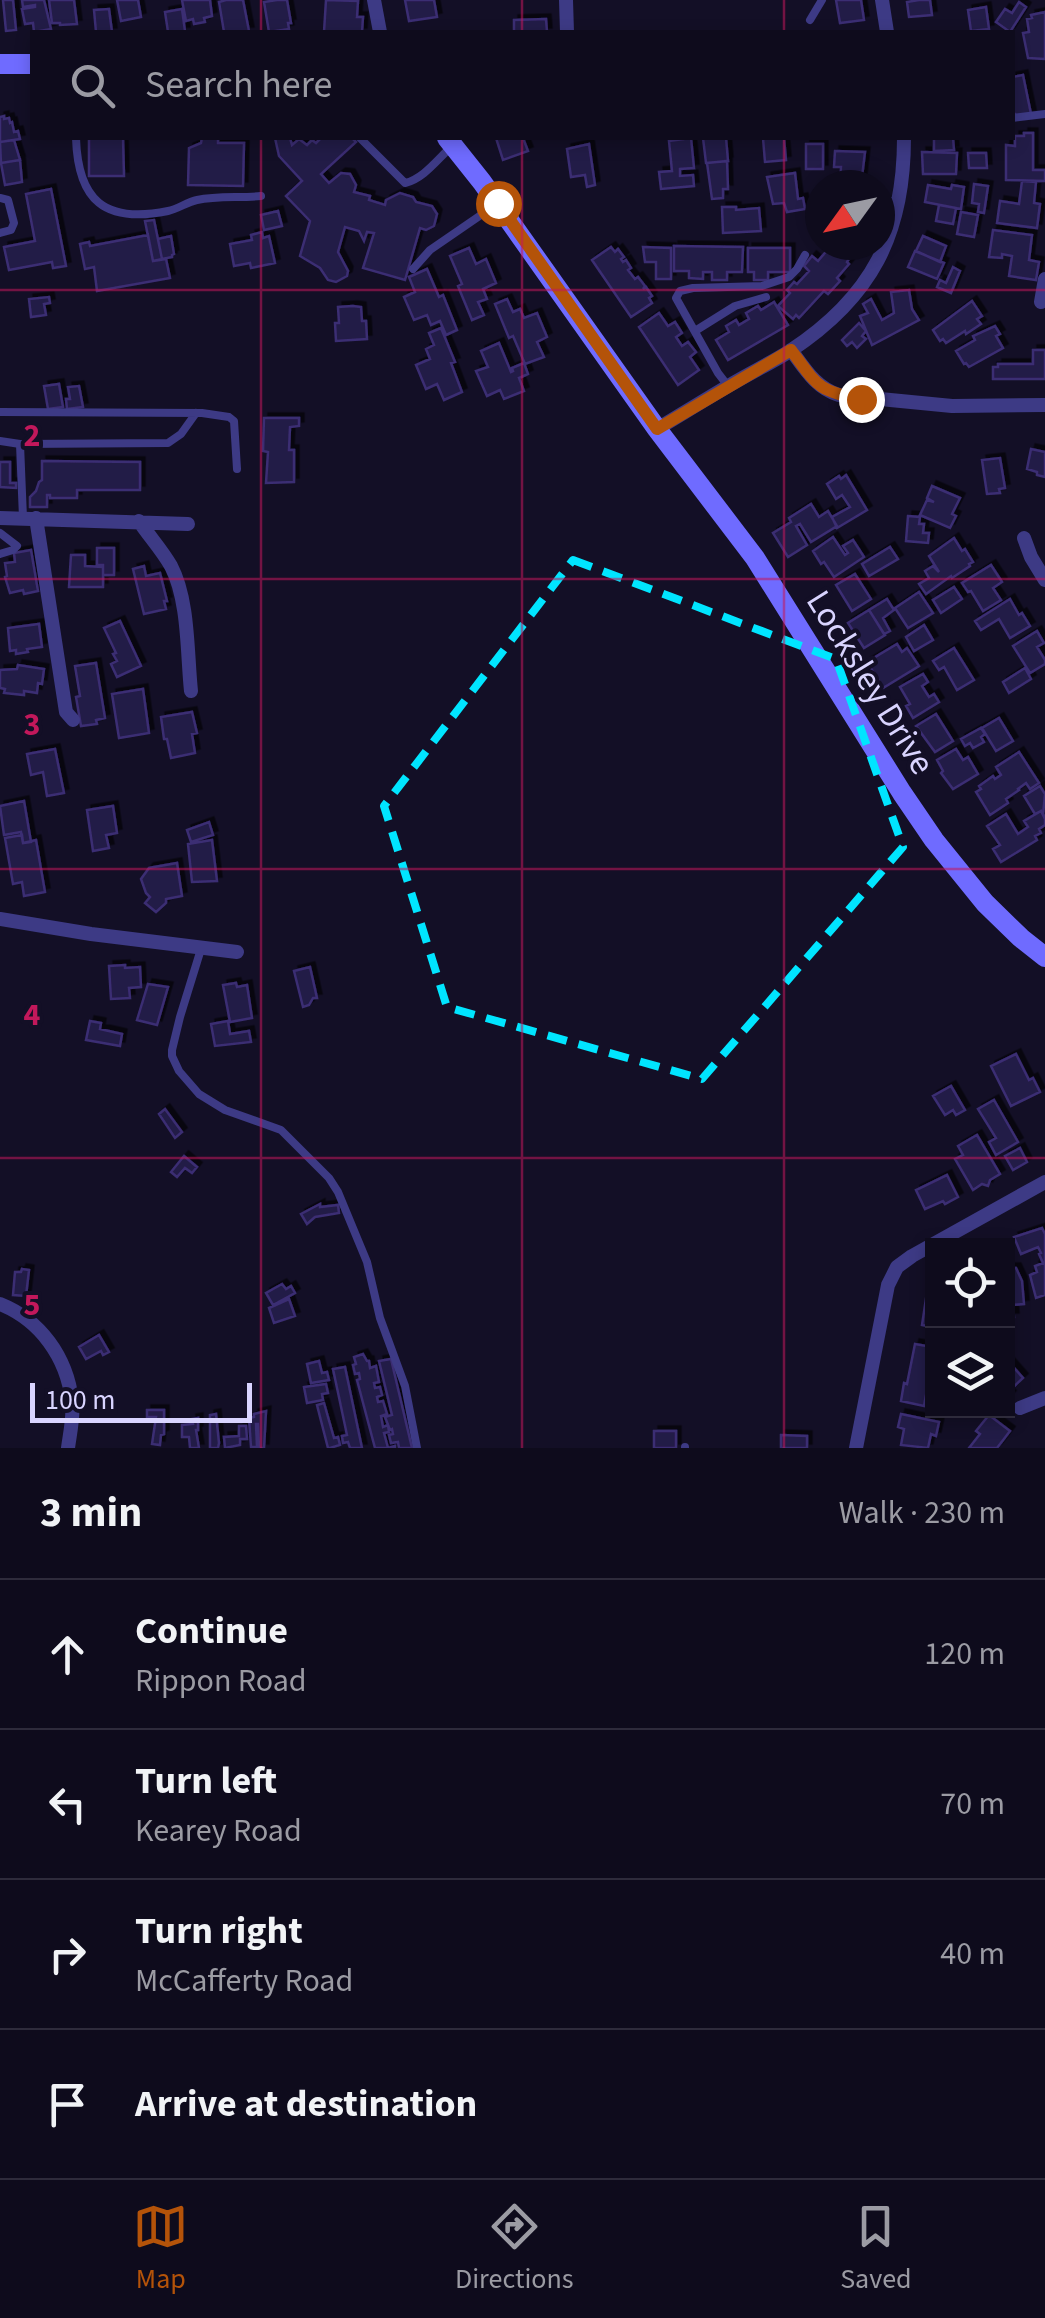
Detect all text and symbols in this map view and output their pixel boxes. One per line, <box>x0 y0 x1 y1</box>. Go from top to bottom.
search box <box>30 30 1015 140</box>
icon: search <box>65 58 120 113</box>
text: Search here <box>145 58 332 112</box>
north arrow <box>805 170 895 260</box>
route start <box>476 181 522 227</box>
route end <box>839 377 885 423</box>
text: 2 <box>24 413 40 459</box>
street label: Locksley Drive <box>794 581 947 784</box>
text: 3 <box>24 702 40 748</box>
text: 4 <box>24 992 41 1038</box>
map controls <box>925 1238 1015 1418</box>
button: locate <box>925 1238 1015 1328</box>
text: 5 <box>24 1282 40 1328</box>
button: layers <box>925 1328 1015 1418</box>
scale bar <box>30 1378 252 1422</box>
text: 100 m <box>45 1380 116 1420</box>
text: 3 min <box>40 1483 142 1543</box>
text: Walk · 230 m <box>839 1490 1005 1536</box>
text: Continue <box>135 1604 288 1658</box>
icon: ahead <box>40 1627 95 1682</box>
text: 120 m <box>924 1631 1005 1677</box>
text: Rippon Road <box>135 1658 307 1704</box>
text: Turn left <box>135 1754 277 1808</box>
icon: left <box>40 1777 95 1832</box>
text: 70 m <box>940 1781 1005 1827</box>
text: Kearey Road <box>135 1808 302 1854</box>
text: Turn right <box>135 1904 303 1958</box>
icon: right <box>40 1927 95 1982</box>
text: 40 m <box>940 1931 1005 1977</box>
text: McCafferty Road <box>135 1958 353 2004</box>
icon: arrive <box>40 2077 95 2132</box>
text: Arrive at destination <box>135 2077 477 2131</box>
tab: Map <box>133 2199 188 2299</box>
tab: Directions <box>455 2199 574 2299</box>
tab: Saved <box>840 2199 912 2299</box>

